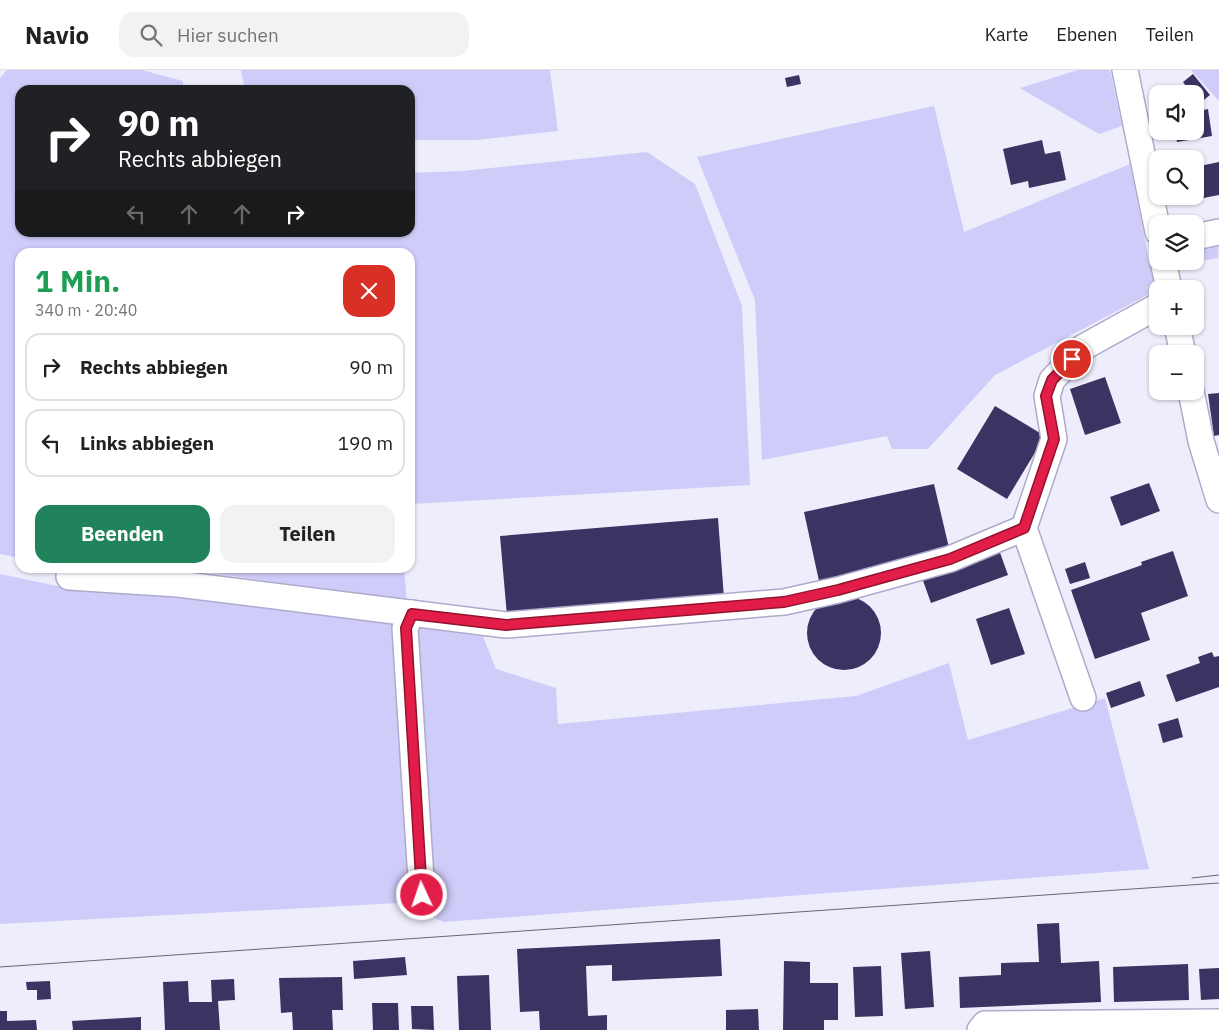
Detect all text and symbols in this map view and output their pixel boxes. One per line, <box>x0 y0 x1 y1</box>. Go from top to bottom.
search box <box>119 12 469 57</box>
text: Navio <box>25 19 89 51</box>
icon: search <box>137 21 165 49</box>
text: Hier suchen <box>177 23 279 47</box>
text: Karte <box>985 23 1028 46</box>
text: Ebenen <box>1056 23 1117 46</box>
text: Teilen <box>1145 23 1194 46</box>
map controls <box>1149 85 1204 400</box>
button: sound <box>1149 85 1204 140</box>
text: 90 m <box>118 100 200 146</box>
icon: right <box>35 105 100 170</box>
text: Rechts abbiegen <box>118 144 282 173</box>
button: search <box>1149 150 1204 205</box>
icon: left <box>122 200 150 228</box>
icon: ahead <box>175 200 203 228</box>
icon: ahead <box>228 200 256 228</box>
icon: right <box>281 200 309 228</box>
button: layers <box>1149 215 1204 270</box>
text: 1 Min. <box>35 261 120 300</box>
button: close <box>343 265 395 317</box>
button: + <box>1149 280 1204 335</box>
text: 340 m · 20:40 <box>35 300 137 320</box>
pin <box>1051 338 1093 380</box>
icon: arrive <box>1058 345 1086 373</box>
button: − <box>1149 345 1204 400</box>
icon: right <box>37 353 65 381</box>
text: Rechts abbiegen <box>80 355 228 379</box>
text: 90 m <box>349 355 393 379</box>
icon: left <box>37 429 65 457</box>
text: Links abbiegen <box>80 431 214 455</box>
text: 190 m <box>338 431 393 455</box>
button: Beenden <box>35 505 210 563</box>
button: Teilen <box>220 505 395 563</box>
position arrow <box>395 868 447 920</box>

